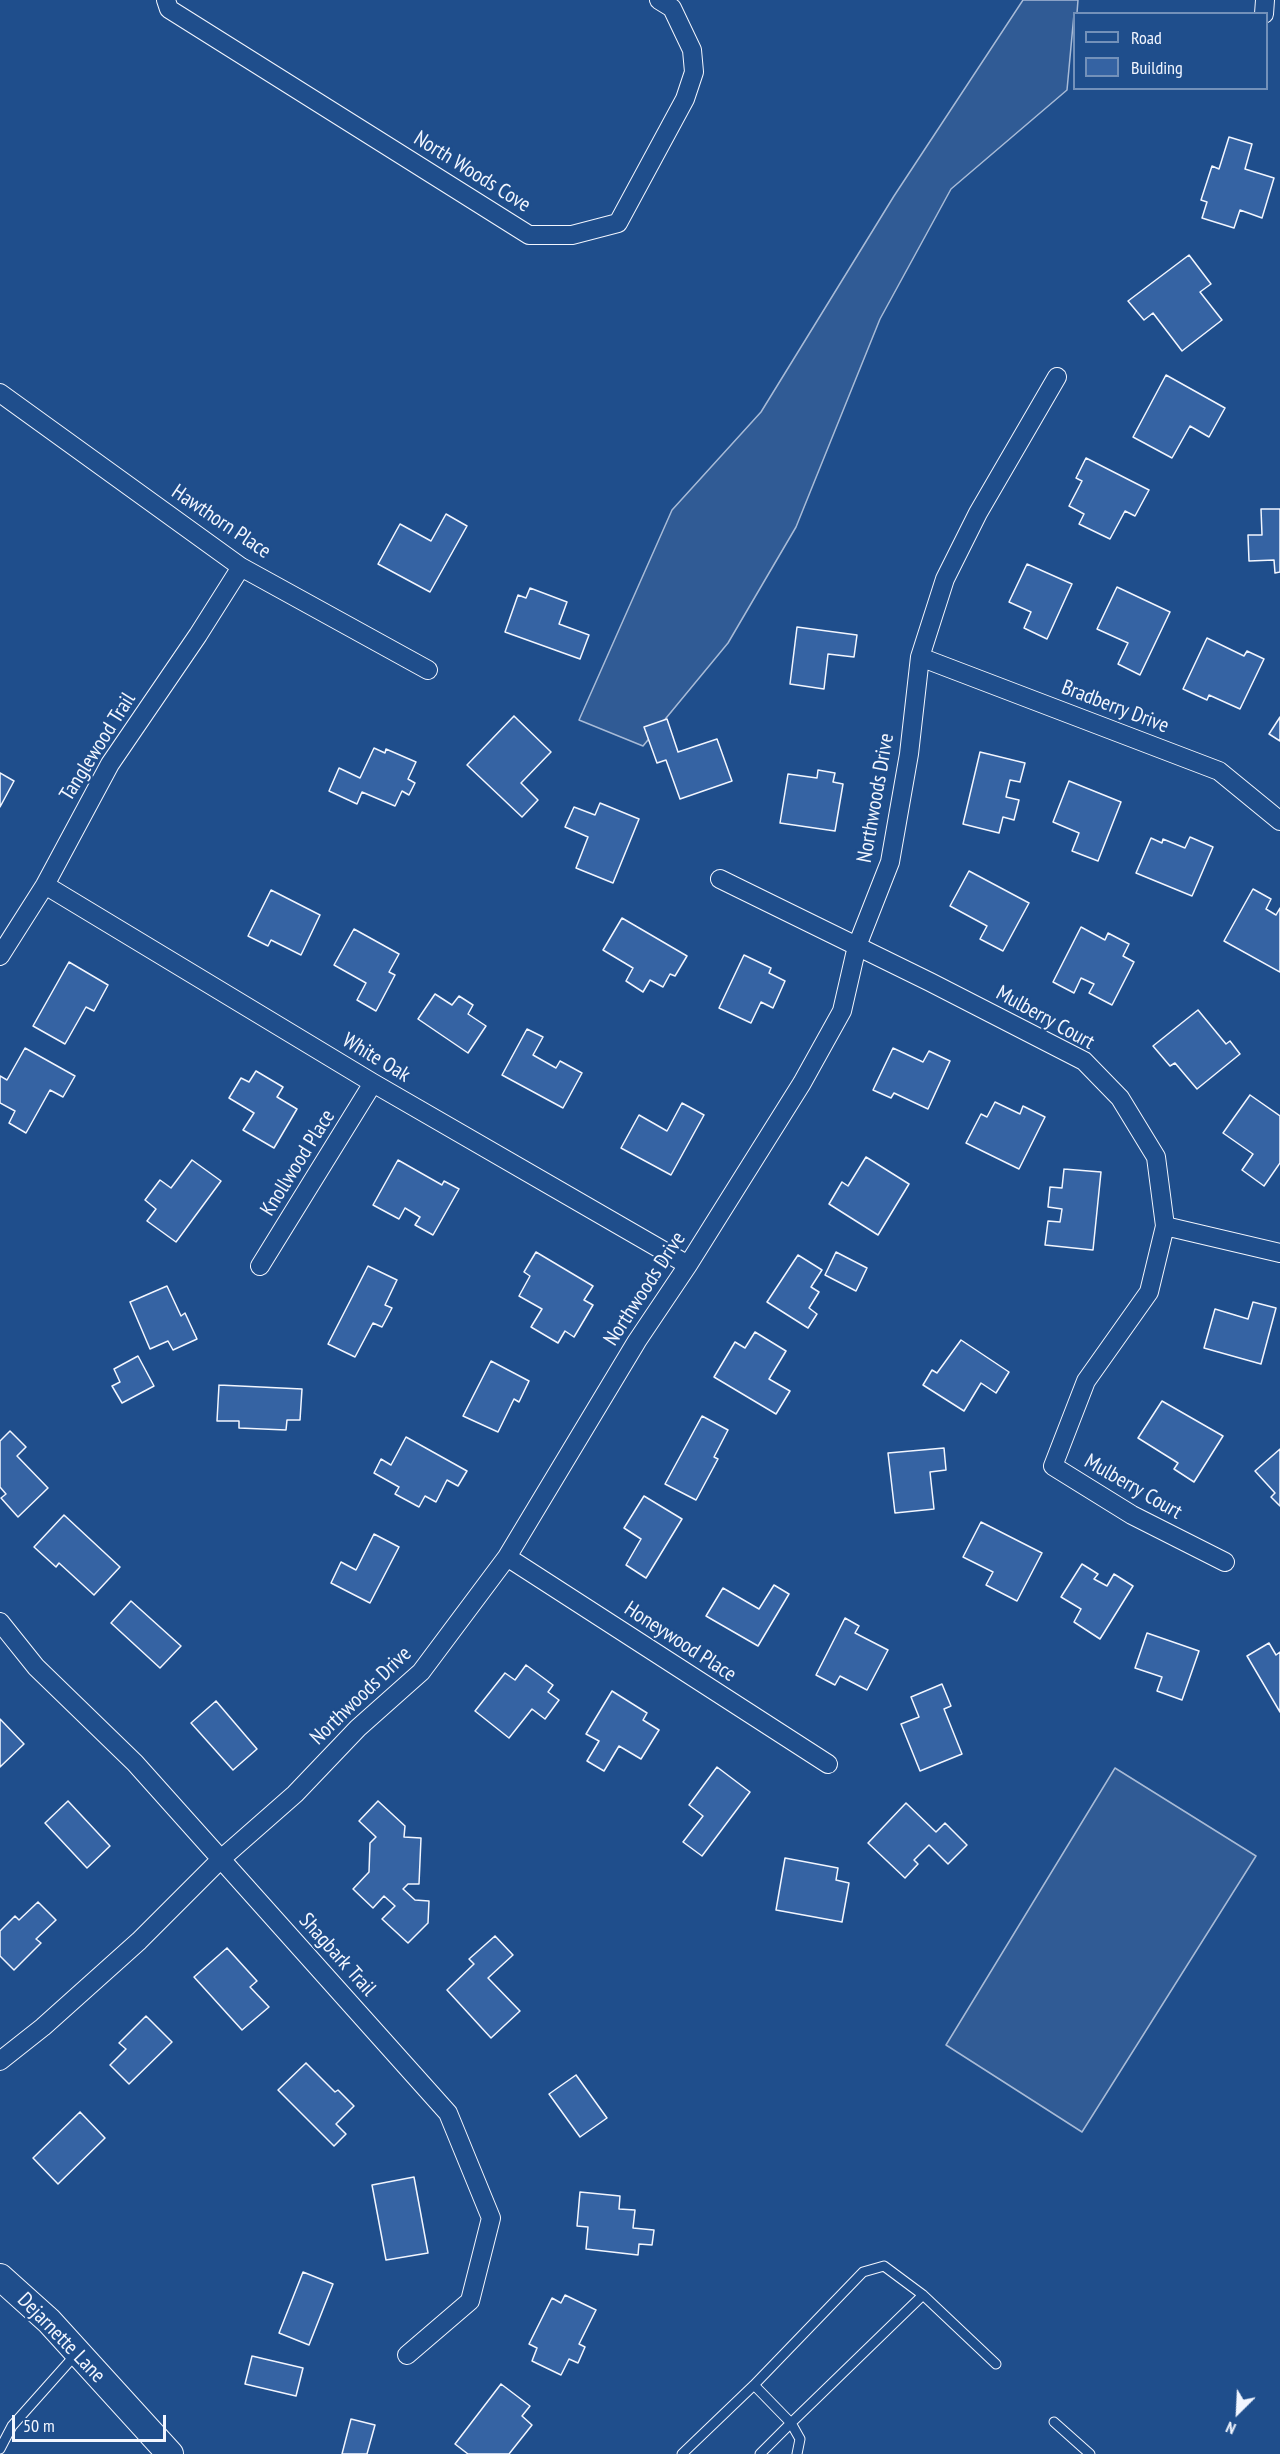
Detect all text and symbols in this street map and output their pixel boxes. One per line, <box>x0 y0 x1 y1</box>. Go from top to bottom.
legend <box>1073 12 1268 90</box>
text: Road <box>1131 26 1162 49</box>
text: Building <box>1131 56 1183 79</box>
street label: North Woods Cove <box>409 126 535 218</box>
street label: Hawthorn Place <box>167 480 275 564</box>
street label: Bradberry Drive <box>1058 675 1172 739</box>
street label: Tanglewood Trail <box>55 688 141 806</box>
street label: Northwoods Drive <box>852 731 900 865</box>
street label: Mulberry Court <box>992 981 1098 1055</box>
street label: White Oak <box>337 1028 415 1088</box>
street label: Knollwood Place <box>255 1105 341 1221</box>
street label: Northwoods Drive <box>599 1227 691 1351</box>
street label: Mulberry Court <box>1080 1449 1186 1525</box>
street label: Honeywood Place <box>619 1596 741 1688</box>
street label: Northwoods Drive <box>305 1642 417 1750</box>
street label: Shagbark Trail <box>293 1908 381 2002</box>
street label: Dejarnette Lane <box>12 2288 110 2388</box>
north arrow <box>1208 2382 1268 2442</box>
scale bar <box>15 2403 170 2441</box>
text: 50 m <box>23 2414 55 2437</box>
text: N <box>1223 2418 1239 2439</box>

